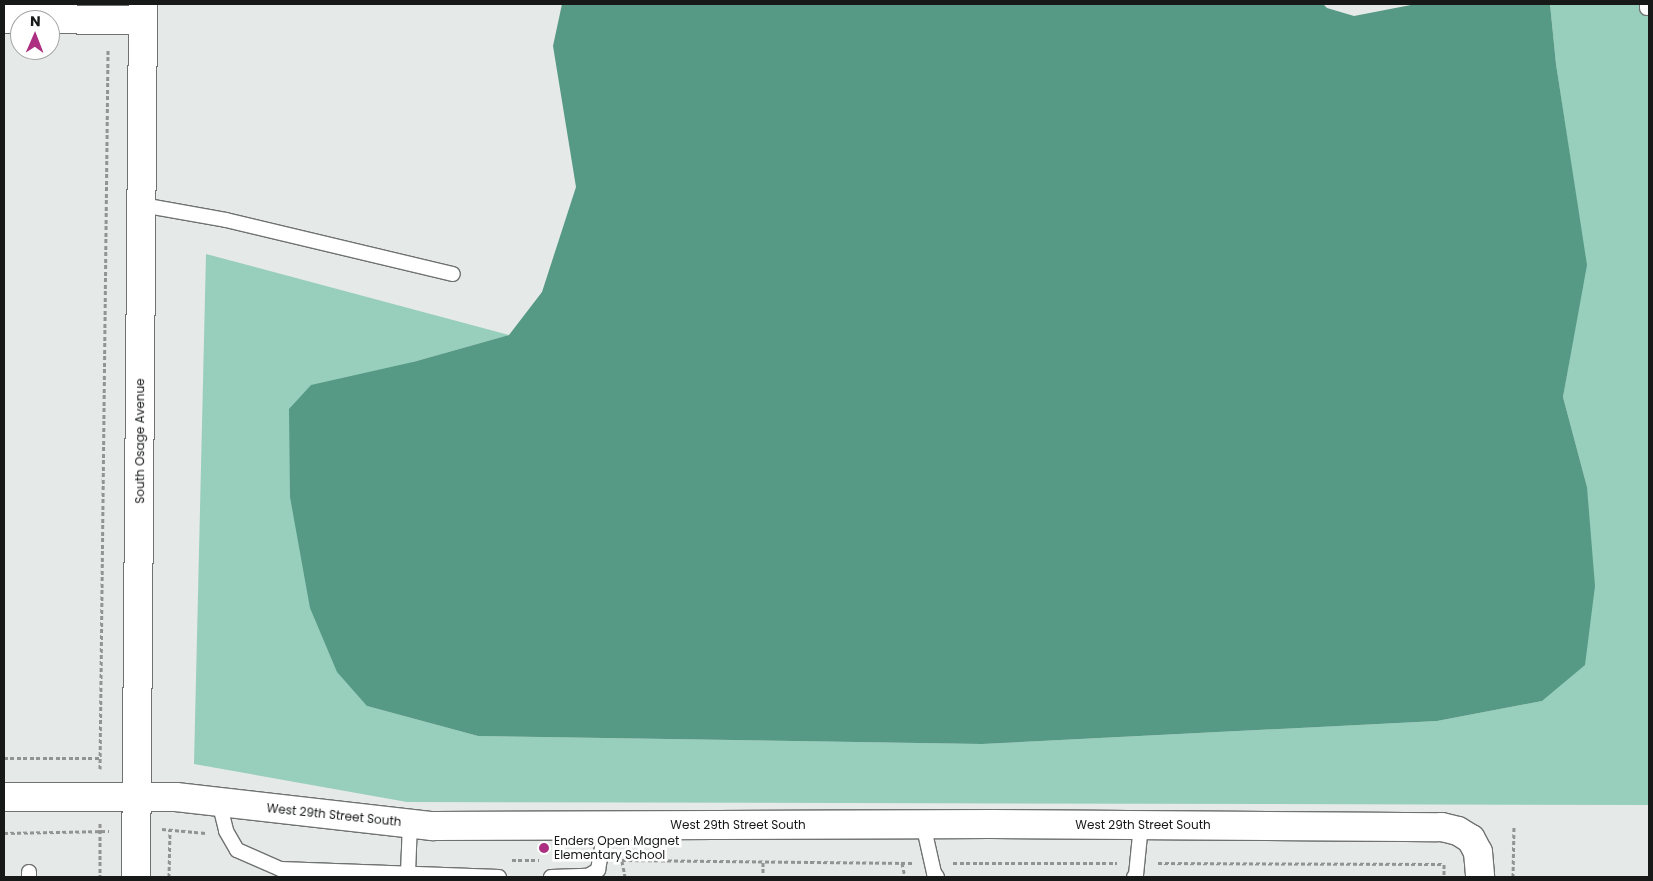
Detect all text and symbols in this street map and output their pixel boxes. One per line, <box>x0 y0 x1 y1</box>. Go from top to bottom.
north arrow <box>10 10 60 60</box>
text: N <box>30 11 41 31</box>
street label: South Osage Avenue <box>133 378 147 504</box>
street label: West 29th Street South <box>266 801 402 829</box>
street label: West 29th Street South <box>670 818 806 832</box>
street label: West 29th Street South <box>1075 818 1211 832</box>
place label: Enders Open Magnet Elementary School <box>554 834 679 862</box>
marker: Enders Open Magnet Elementary School <box>538 842 550 854</box>

